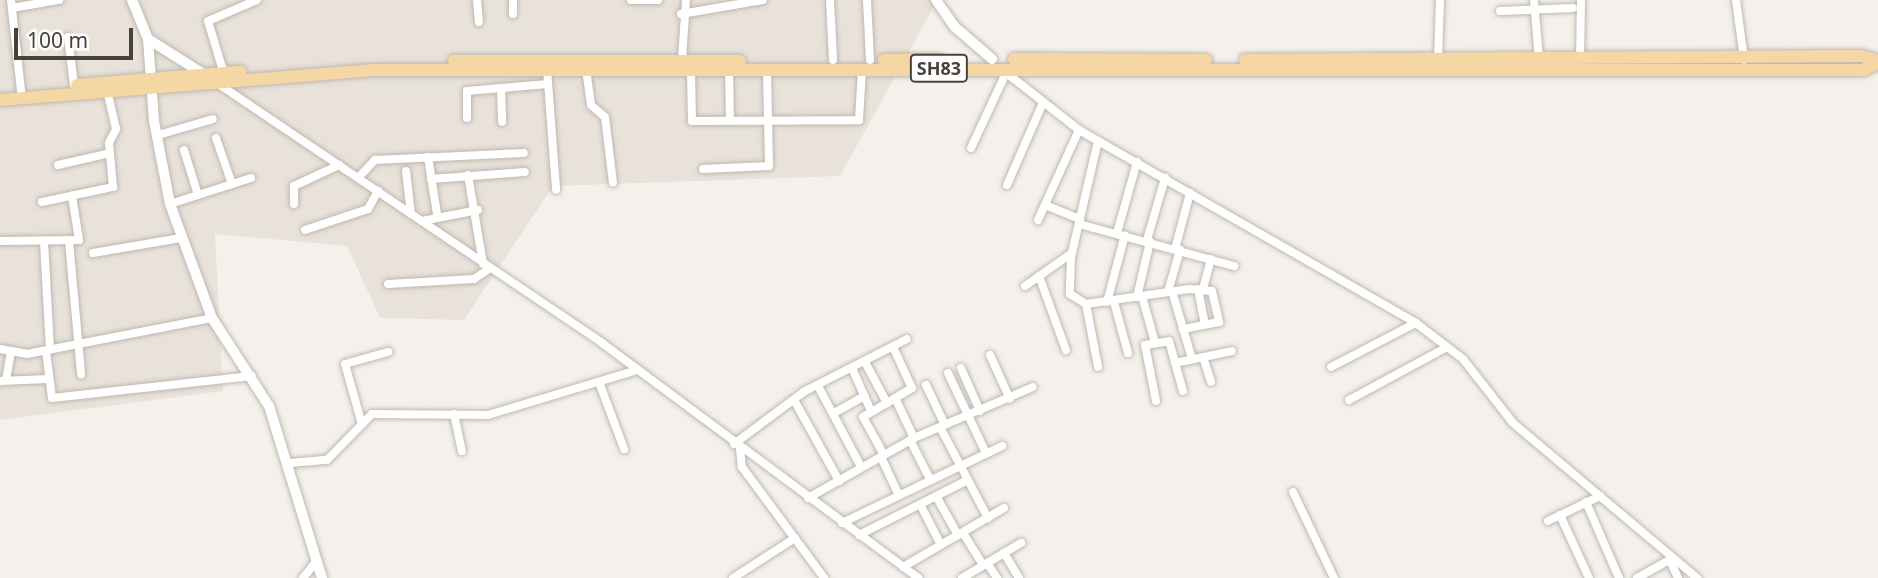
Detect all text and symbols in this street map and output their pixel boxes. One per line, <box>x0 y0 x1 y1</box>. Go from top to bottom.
scale bar <box>18 14 136 58</box>
text: 100 m <box>27 26 88 54</box>
road number: SH83 <box>909 54 969 82</box>

